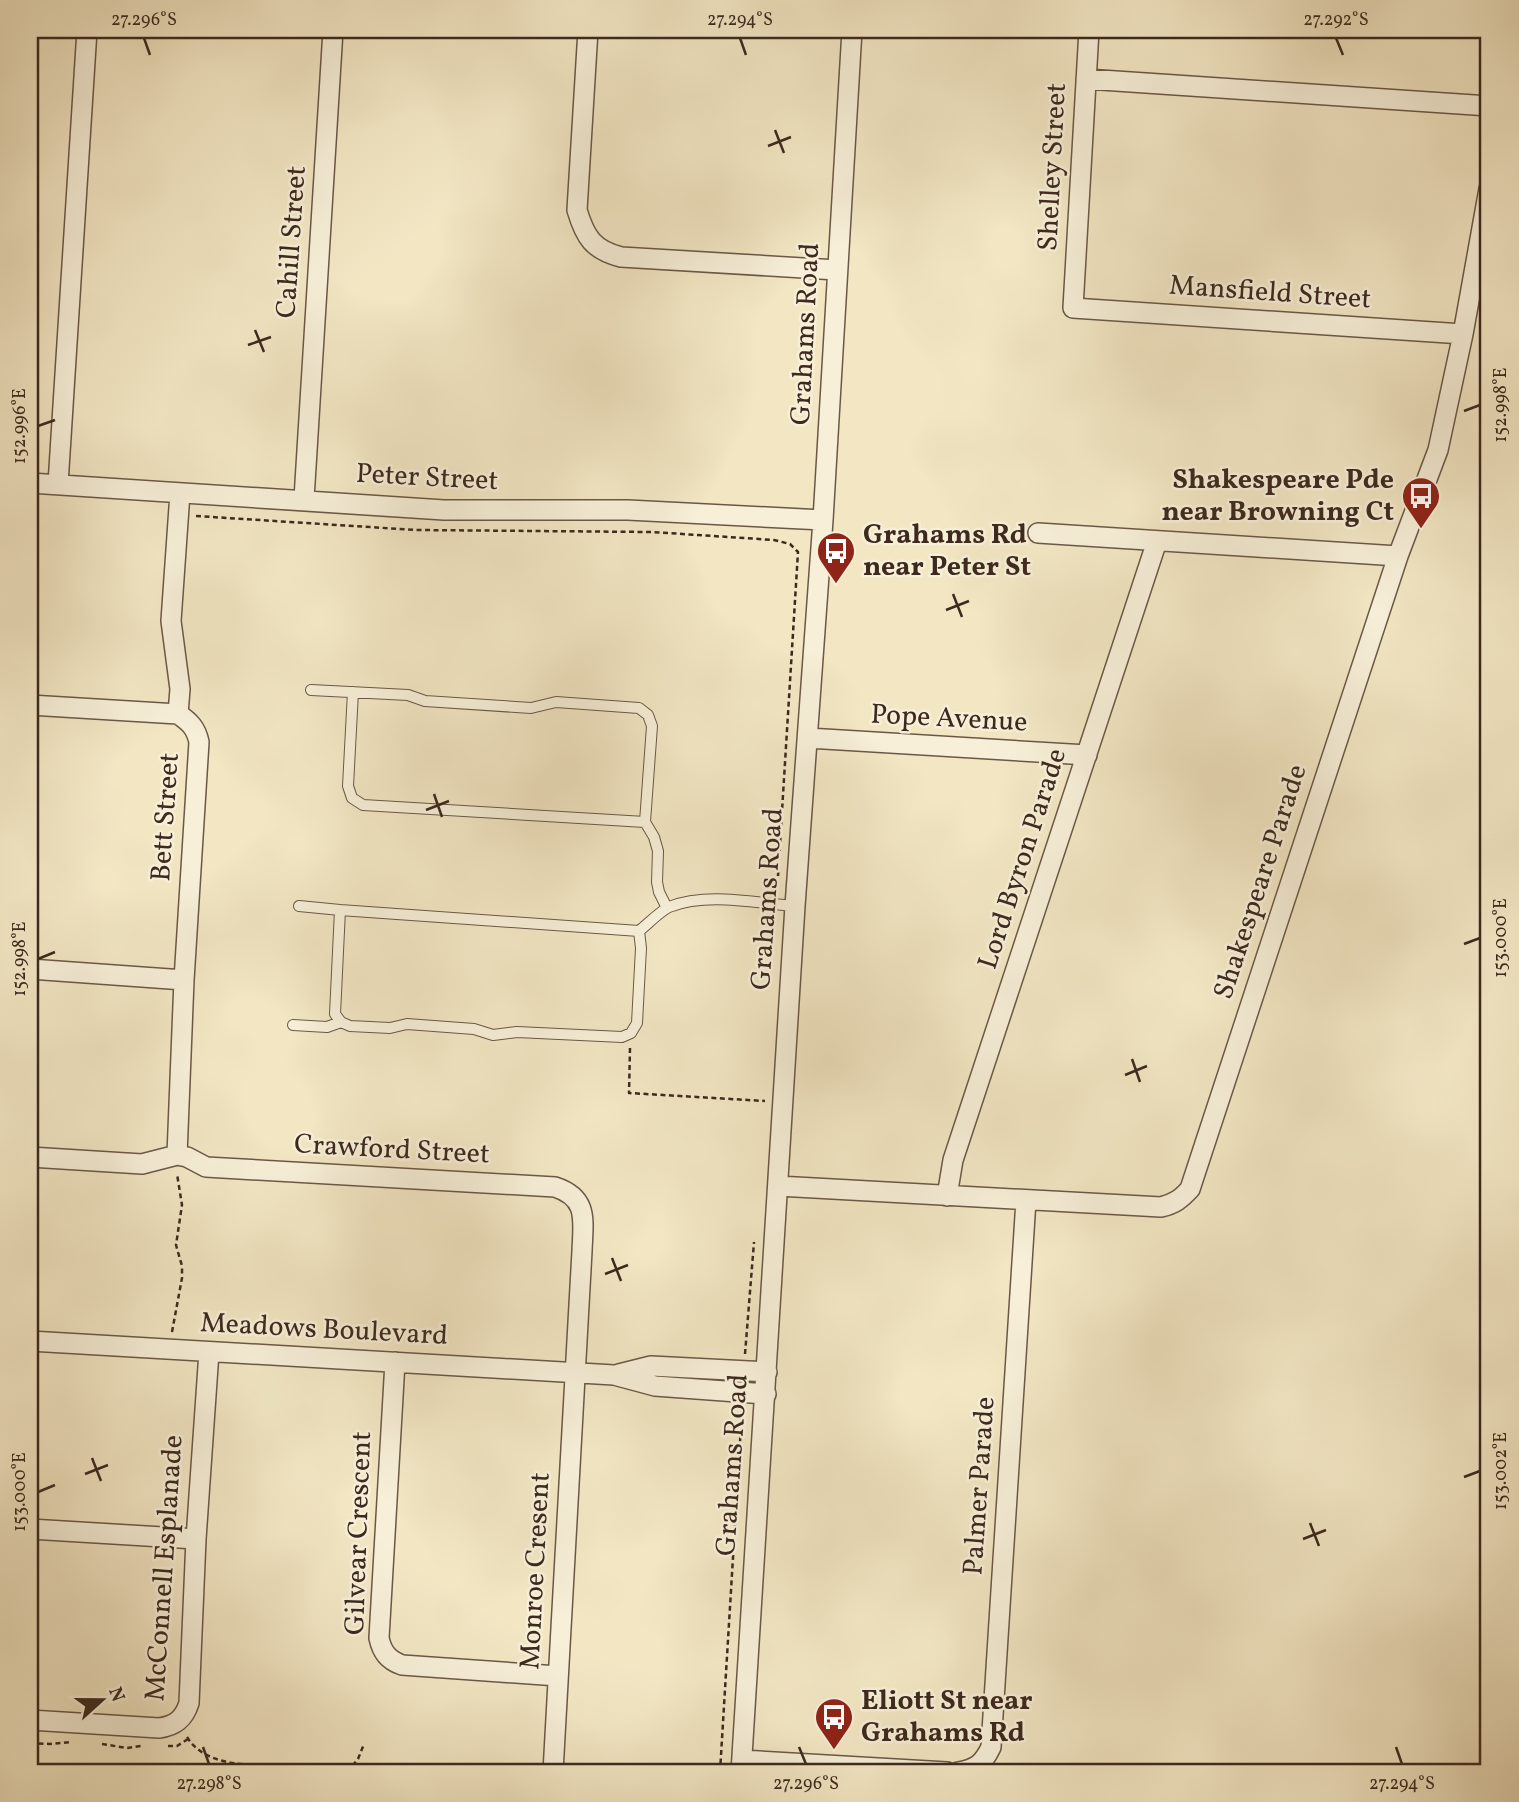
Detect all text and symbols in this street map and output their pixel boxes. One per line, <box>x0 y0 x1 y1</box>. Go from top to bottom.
text: 27.296°S <box>111 8 177 33</box>
text: 27.294°S <box>707 8 773 33</box>
text: 27.292°S <box>1303 8 1369 33</box>
street label: Shelley Street <box>1029 82 1077 252</box>
street label: Cahill Street <box>267 164 317 320</box>
street label: Grahams Road <box>782 242 830 426</box>
street label: Mansfield Street <box>1168 266 1372 320</box>
text: 152.998°E <box>1489 367 1514 443</box>
text: 152.996°E <box>8 388 33 464</box>
street label: Peter Street <box>355 455 499 501</box>
place label: Shakespeare Pde near Browning Ct <box>1162 461 1394 532</box>
bus stop icon: Shakespeare Pde near Browning Ct <box>1400 475 1442 530</box>
place label: Grahams Rd near Peter St <box>863 516 1031 587</box>
bus stop icon: Grahams Rd near Peter St <box>815 530 857 585</box>
street label: Pope Avenue <box>870 695 1028 743</box>
street label: Lord Byron Parade <box>969 744 1077 974</box>
street label: Bett Street <box>142 751 190 883</box>
street label: Shakespeare Parade <box>1205 759 1317 1005</box>
street label: Grahams Road <box>742 807 794 991</box>
text: 153.000°E <box>1489 898 1514 978</box>
text: 152.998°E <box>8 921 33 997</box>
street label: Crawford Street <box>293 1125 491 1175</box>
street label: Meadows Boulevard <box>199 1304 449 1356</box>
street label: Grahams Road <box>707 1373 759 1557</box>
street label: Palmer Parade <box>954 1395 1006 1577</box>
street label: Gilvear Crescent <box>336 1430 382 1636</box>
text: 153.002°E <box>1489 1432 1514 1510</box>
street label: McConnell Esplanade <box>136 1434 194 1702</box>
text: 153.000°E <box>8 1452 33 1532</box>
street label: Monroe Cresent <box>511 1471 561 1671</box>
north arrow <box>66 1666 136 1736</box>
place label: Eliott St near Grahams Rd <box>861 1682 1033 1753</box>
text: N <box>101 1684 131 1706</box>
bus stop icon: Eliott St near Grahams Rd <box>813 1696 855 1751</box>
text: 27.298°S <box>176 1772 242 1797</box>
text: 27.296°S <box>773 1772 839 1797</box>
text: 27.294°S <box>1369 1772 1435 1797</box>

